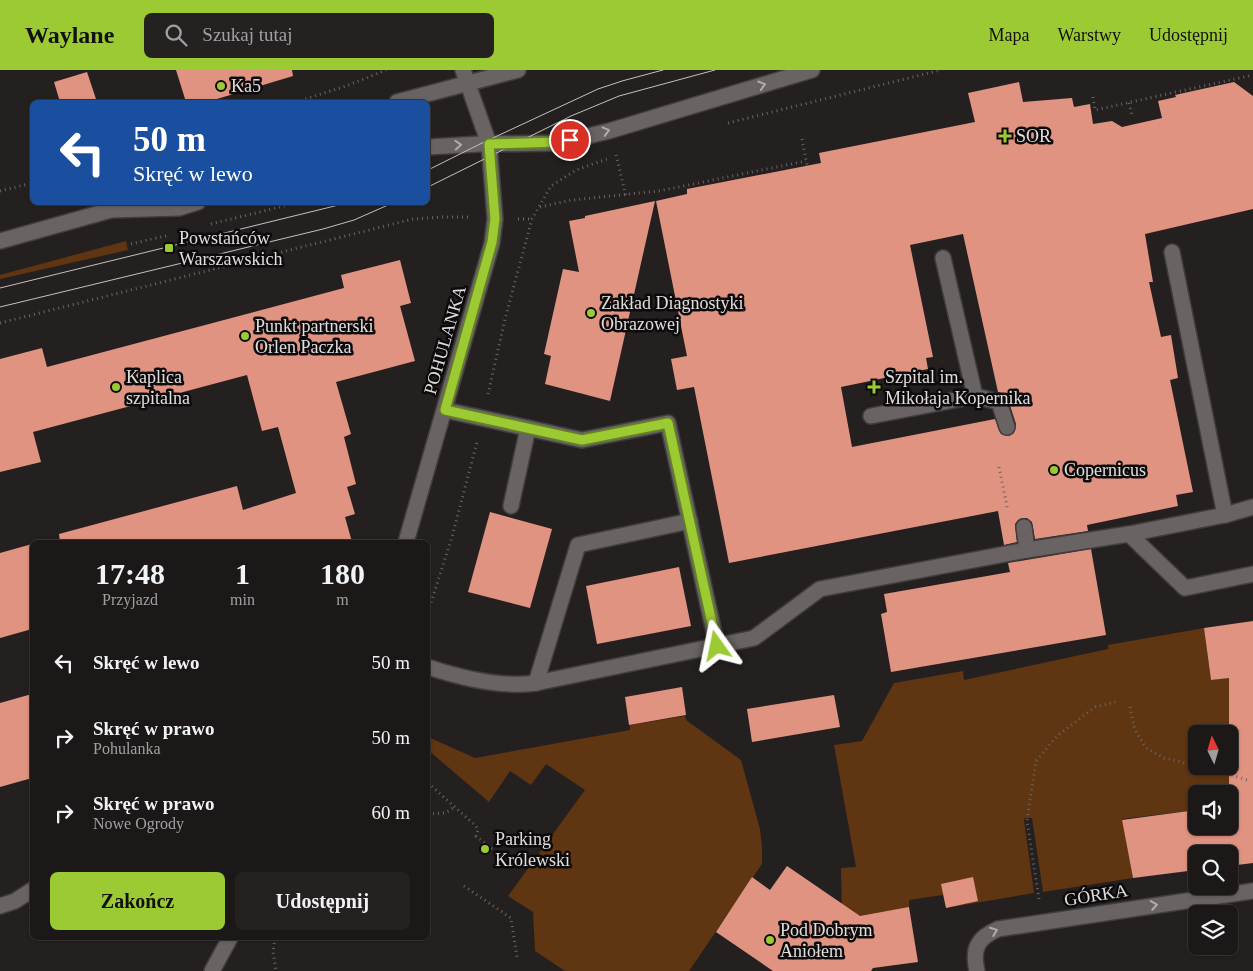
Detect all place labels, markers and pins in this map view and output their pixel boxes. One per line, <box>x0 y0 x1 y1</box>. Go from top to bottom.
place label: Ka5 <box>231 76 261 96</box>
marker: Ka5 <box>215 80 227 92</box>
pin <box>549 119 591 161</box>
place label: SOR <box>1016 126 1051 146</box>
marker: SOR <box>998 129 1012 143</box>
place label: Powstańców Warszawskich <box>179 228 283 269</box>
marker: Powstańców Warszawskich <box>163 242 175 254</box>
place label: Zakład Diagnostyki Obrazowej <box>601 293 743 334</box>
marker: Zakład Diagnostyki Obrazowej <box>585 307 597 319</box>
place label: Punkt partnerski Orlen Paczka <box>255 316 374 357</box>
marker: Punkt partnerski Orlen Paczka <box>239 330 251 342</box>
place label: Kaplica szpitalna <box>126 367 190 408</box>
place label: Szpital im. Mikołaja Kopernika <box>885 367 1030 408</box>
marker: Szpital im. Mikołaja Kopernika <box>867 380 881 394</box>
marker: Kaplica szpitalna <box>110 381 122 393</box>
place label: Copernicus <box>1064 460 1146 480</box>
marker: Copernicus <box>1048 464 1060 476</box>
place label: Parking Królewski <box>495 829 570 870</box>
marker: Parking Królewski <box>479 843 491 855</box>
place label: Pod Dobrym Aniołem <box>780 920 873 961</box>
marker: Pod Dobrym Aniołem <box>764 934 776 946</box>

